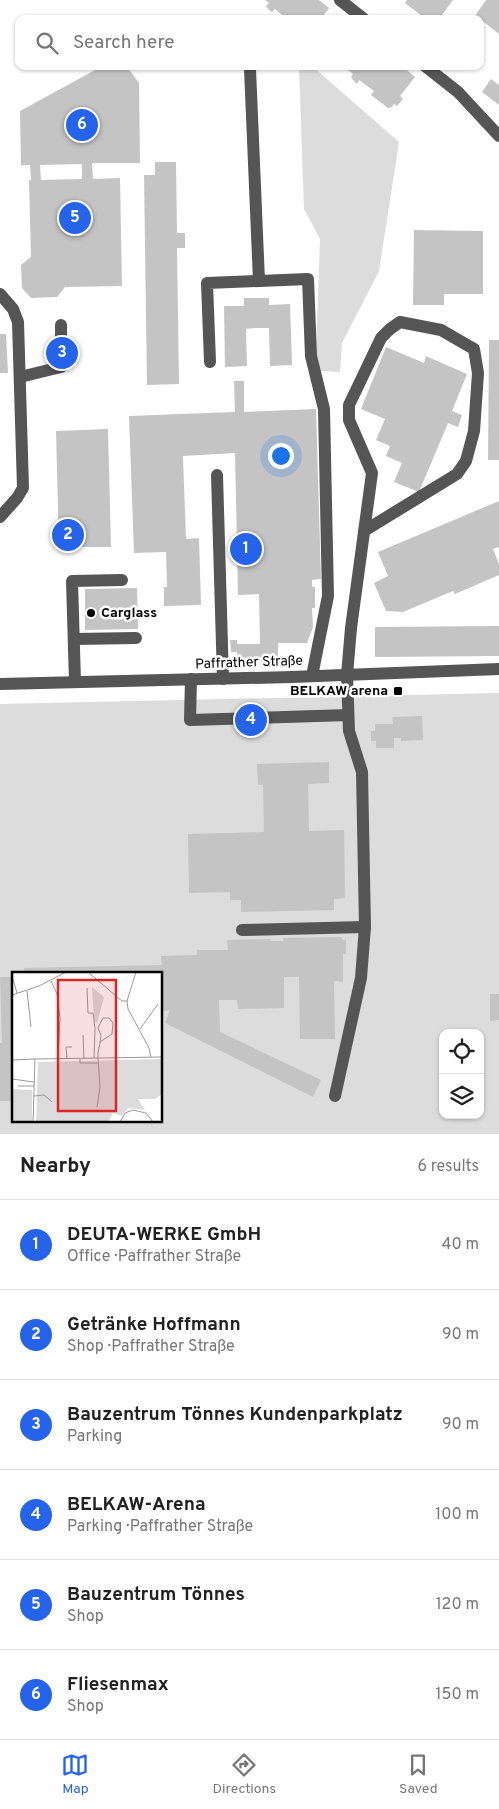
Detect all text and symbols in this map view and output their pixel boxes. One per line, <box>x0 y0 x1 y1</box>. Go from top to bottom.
search box <box>15 15 484 70</box>
icon: search <box>33 29 61 57</box>
text: Search here <box>73 31 175 55</box>
pin: 6 <box>66 106 98 144</box>
pin: 5 <box>59 199 91 237</box>
pin: 3 <box>46 334 78 372</box>
your location <box>268 443 294 469</box>
pin: 2 <box>52 516 84 554</box>
pin: 1 <box>230 530 262 568</box>
place label: Carglass <box>101 605 157 622</box>
marker: Carglass <box>85 607 97 619</box>
street label: Paffrather Straße <box>195 653 303 673</box>
place label: BELKAW arena <box>290 683 388 700</box>
marker: BELKAW arena <box>392 685 404 697</box>
pin: 4 <box>235 701 267 739</box>
inset map <box>12 972 162 1122</box>
map controls <box>439 1029 484 1119</box>
button: locate <box>439 1029 484 1074</box>
button: layers <box>439 1074 484 1119</box>
text: Nearby <box>20 1153 91 1180</box>
text: 6 results <box>417 1157 479 1177</box>
text: DEUTA-WERKE GmbH <box>67 1223 261 1247</box>
text: 1 <box>33 1235 39 1255</box>
text: 40 m <box>441 1235 479 1255</box>
text: Office · Paffrather Straße <box>67 1247 241 1267</box>
text: Getränke Hoffmann <box>67 1313 241 1337</box>
text: 2 <box>31 1325 41 1345</box>
text: 90 m <box>442 1325 479 1345</box>
text: Shop · Paffrather Straße <box>67 1337 235 1357</box>
text: Bauzentrum Tönnes Kundenparkplatz <box>67 1403 403 1427</box>
text: 3 <box>31 1415 41 1435</box>
text: 90 m <box>442 1415 479 1435</box>
text: Parking <box>67 1427 122 1447</box>
text: BELKAW-Arena <box>67 1493 206 1517</box>
text: 4 <box>31 1505 41 1525</box>
text: 100 m <box>435 1505 479 1525</box>
text: Parking · Paffrather Straße <box>67 1517 253 1537</box>
text: Bauzentrum Tönnes <box>67 1583 245 1607</box>
text: 5 <box>31 1595 41 1615</box>
text: 120 m <box>436 1595 479 1615</box>
text: Shop <box>67 1607 104 1627</box>
text: Fliesenmax <box>67 1673 169 1697</box>
text: 6 <box>31 1685 41 1705</box>
text: 150 m <box>436 1685 479 1705</box>
text: Shop <box>67 1697 104 1717</box>
tab: Map <box>61 1751 89 1798</box>
tab: Directions <box>212 1751 276 1798</box>
tab: Saved <box>399 1751 438 1798</box>

